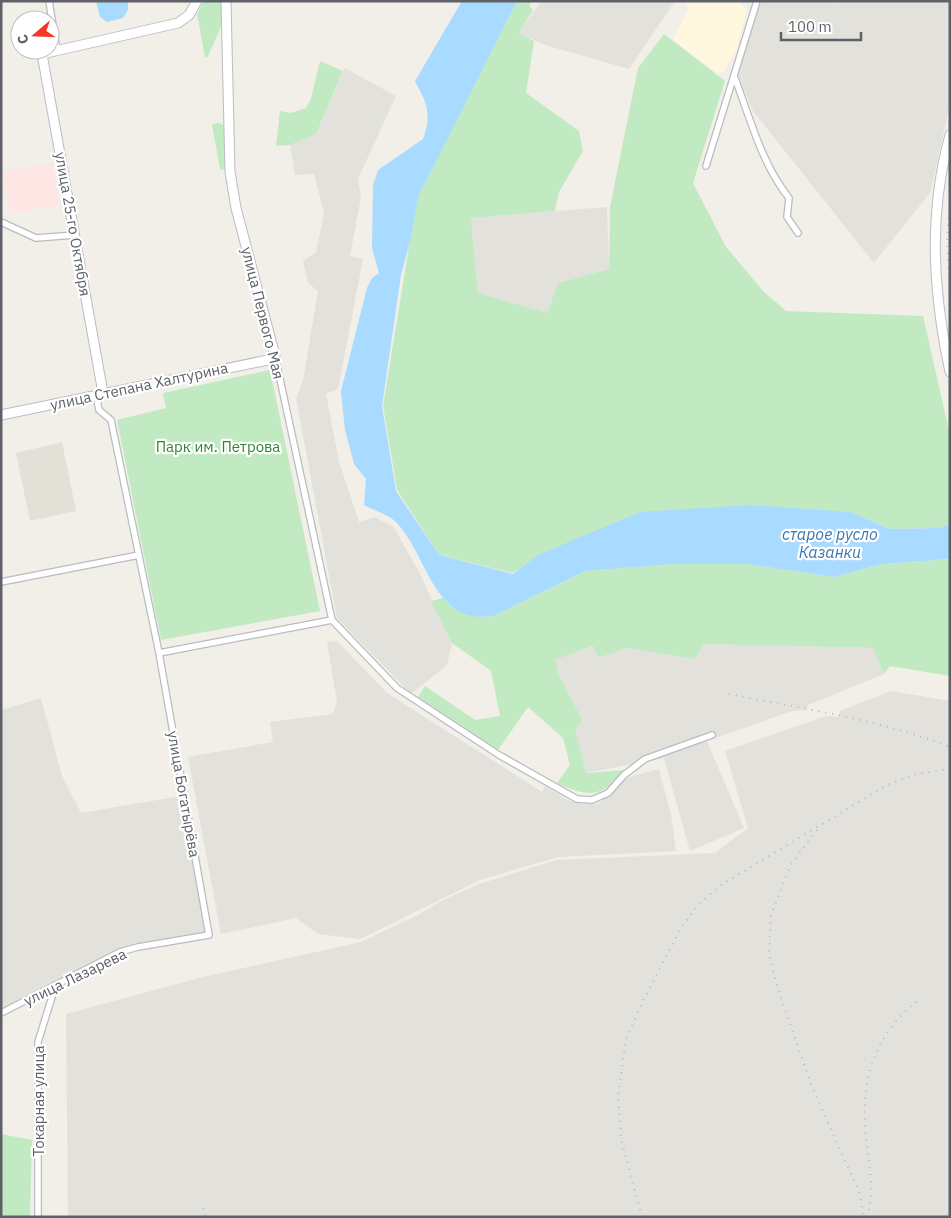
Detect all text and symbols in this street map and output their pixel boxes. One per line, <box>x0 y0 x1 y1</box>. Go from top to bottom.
north arrow <box>10 10 60 60</box>
scale bar <box>781 10 861 42</box>
text: 100 m <box>788 17 832 36</box>
text: С <box>13 32 33 46</box>
street label: улица 25-го Октября <box>51 150 95 298</box>
street label: улица Первого Мая <box>237 245 289 381</box>
street label: улица Степана Халтурина <box>48 358 230 414</box>
park label: Парк им. Петрова <box>156 437 280 456</box>
water label: старое русло Казанки <box>782 524 878 562</box>
street label: улица Богатырёва <box>164 729 204 859</box>
street label: улица Лазарева <box>20 944 130 1010</box>
street label: Токарная улица <box>29 1046 48 1156</box>

